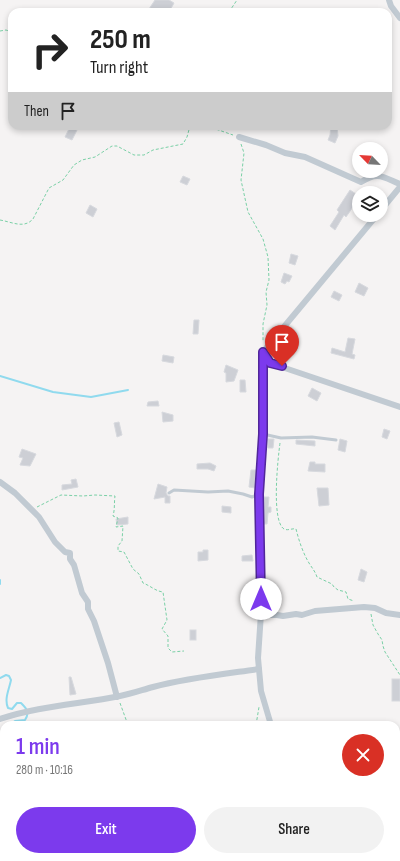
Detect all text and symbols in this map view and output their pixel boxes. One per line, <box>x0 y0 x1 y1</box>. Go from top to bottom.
text: 250 m <box>90 23 151 56</box>
icon: right <box>24 24 76 76</box>
text: Turn right <box>90 57 148 78</box>
icon: arrive <box>57 100 79 122</box>
text: Then <box>24 102 49 121</box>
north arrow <box>352 142 388 178</box>
map controls <box>352 142 388 222</box>
button: layers <box>352 186 388 222</box>
pin <box>265 325 299 366</box>
icon: arrive <box>271 331 293 353</box>
position arrow <box>240 578 282 620</box>
text: 1 min <box>16 732 60 761</box>
button: close <box>342 734 384 776</box>
text: 280 m · 10:16 <box>16 762 73 778</box>
button: Exit <box>16 807 196 853</box>
button: Share <box>204 807 384 853</box>

